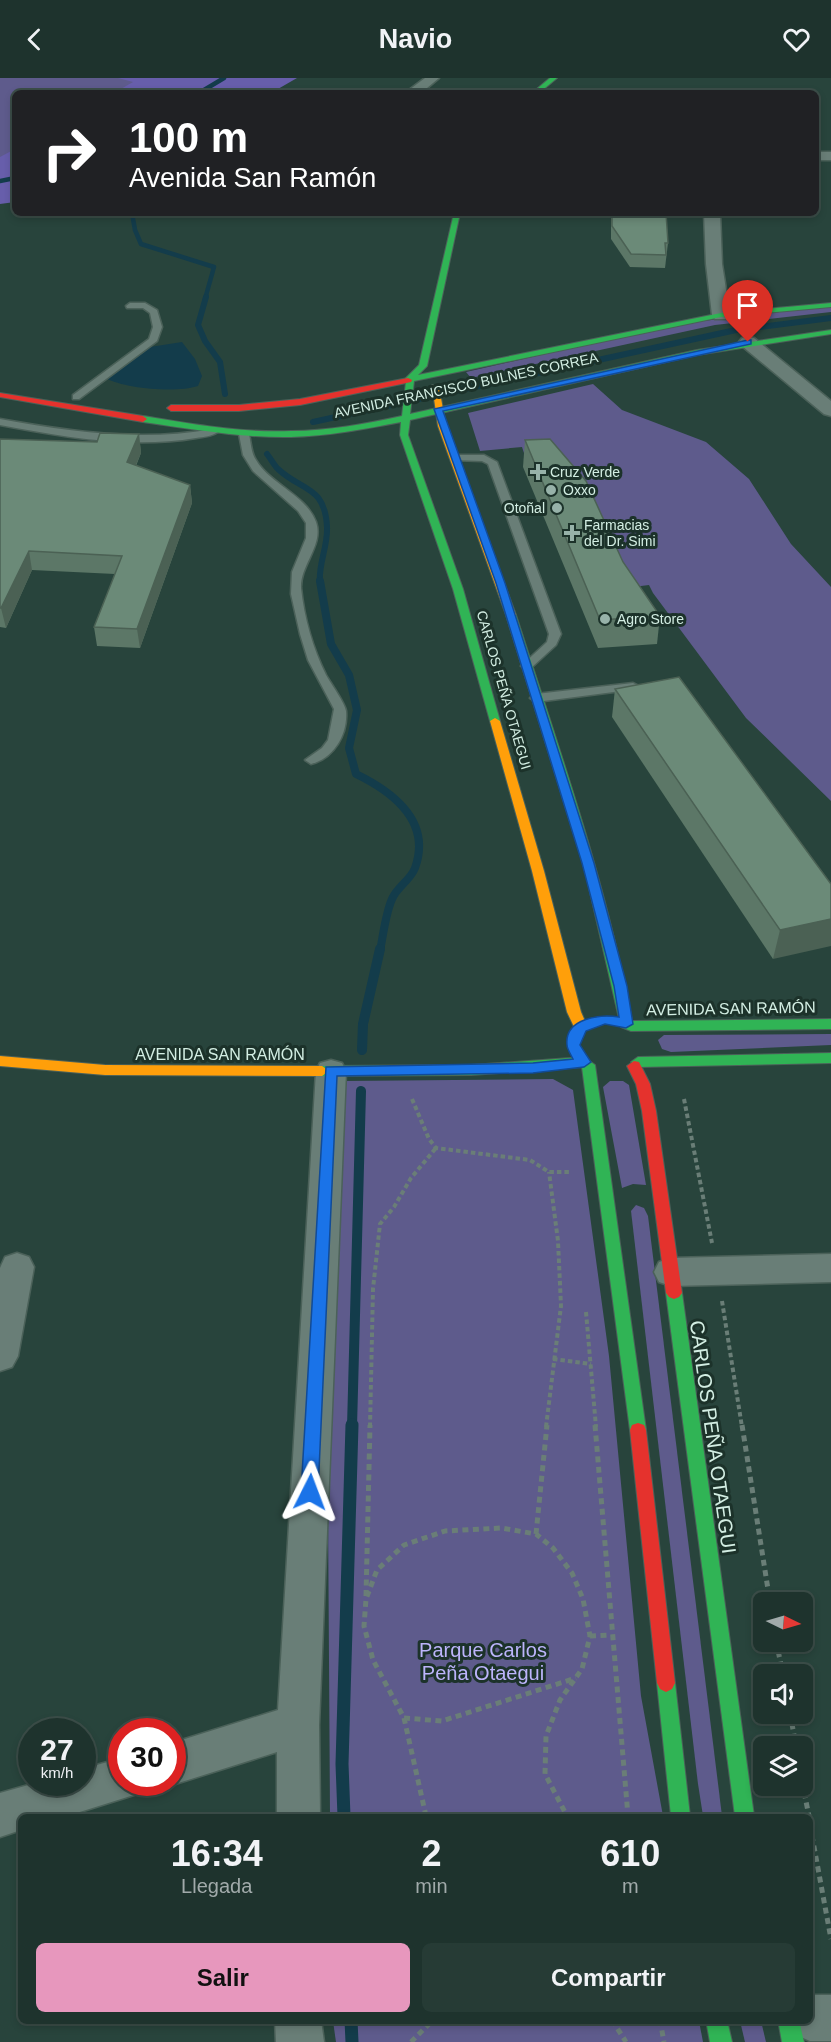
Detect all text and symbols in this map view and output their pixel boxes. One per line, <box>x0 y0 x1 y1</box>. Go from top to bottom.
icon: back <box>18 23 51 56</box>
icon: heart <box>780 23 813 56</box>
text: Navio <box>379 24 452 54</box>
icon: right <box>30 114 108 192</box>
text: 100 m <box>129 114 248 161</box>
text: Avenida San Ramón <box>129 163 376 193</box>
pin <box>722 280 773 342</box>
icon: arrive <box>731 289 764 322</box>
street label: AVENIDA FRANCISCO BULNES CORREA <box>332 349 600 421</box>
place label: Cruz Verde <box>550 464 620 480</box>
marker: Cruz Verde <box>531 465 545 479</box>
place label: Oxxo <box>563 482 596 498</box>
marker: Oxxo <box>544 483 558 497</box>
place label: Otoñal <box>504 500 545 516</box>
marker: Otoñal <box>550 501 564 515</box>
place label: Farmacias del Dr. Simi <box>584 517 656 549</box>
marker: Farmacias del Dr. Simi <box>565 526 579 540</box>
street label: CARLOS PEÑA OTAEGUI <box>474 609 534 771</box>
place label: Agro Store <box>617 611 684 627</box>
marker: Agro Store <box>598 612 612 626</box>
street label: AVENIDA SAN RAMÓN <box>646 998 816 1018</box>
street label: AVENIDA SAN RAMÓN <box>135 1045 305 1063</box>
street label: CARLOS PEÑA OTAEGUI <box>686 1319 741 1555</box>
position arrow <box>278 1460 342 1524</box>
north arrow <box>753 1592 813 1652</box>
map controls <box>753 1592 813 1796</box>
park label: Parque Carlos Peña Otaegui <box>419 1639 547 1684</box>
button: sound <box>753 1664 813 1724</box>
speed limit sign: 30 <box>108 1718 186 1796</box>
text: 27 <box>40 1733 74 1766</box>
button: layers <box>753 1736 813 1796</box>
text: km/h <box>41 1764 73 1781</box>
text: 16:34 <box>171 1833 263 1874</box>
text: 2 <box>421 1833 441 1874</box>
text: 610 <box>600 1833 660 1874</box>
text: Llegada <box>181 1875 252 1897</box>
text: min <box>415 1875 448 1897</box>
text: m <box>622 1875 639 1897</box>
button: Salir <box>36 1943 410 2012</box>
button: Compartir <box>422 1943 795 2012</box>

